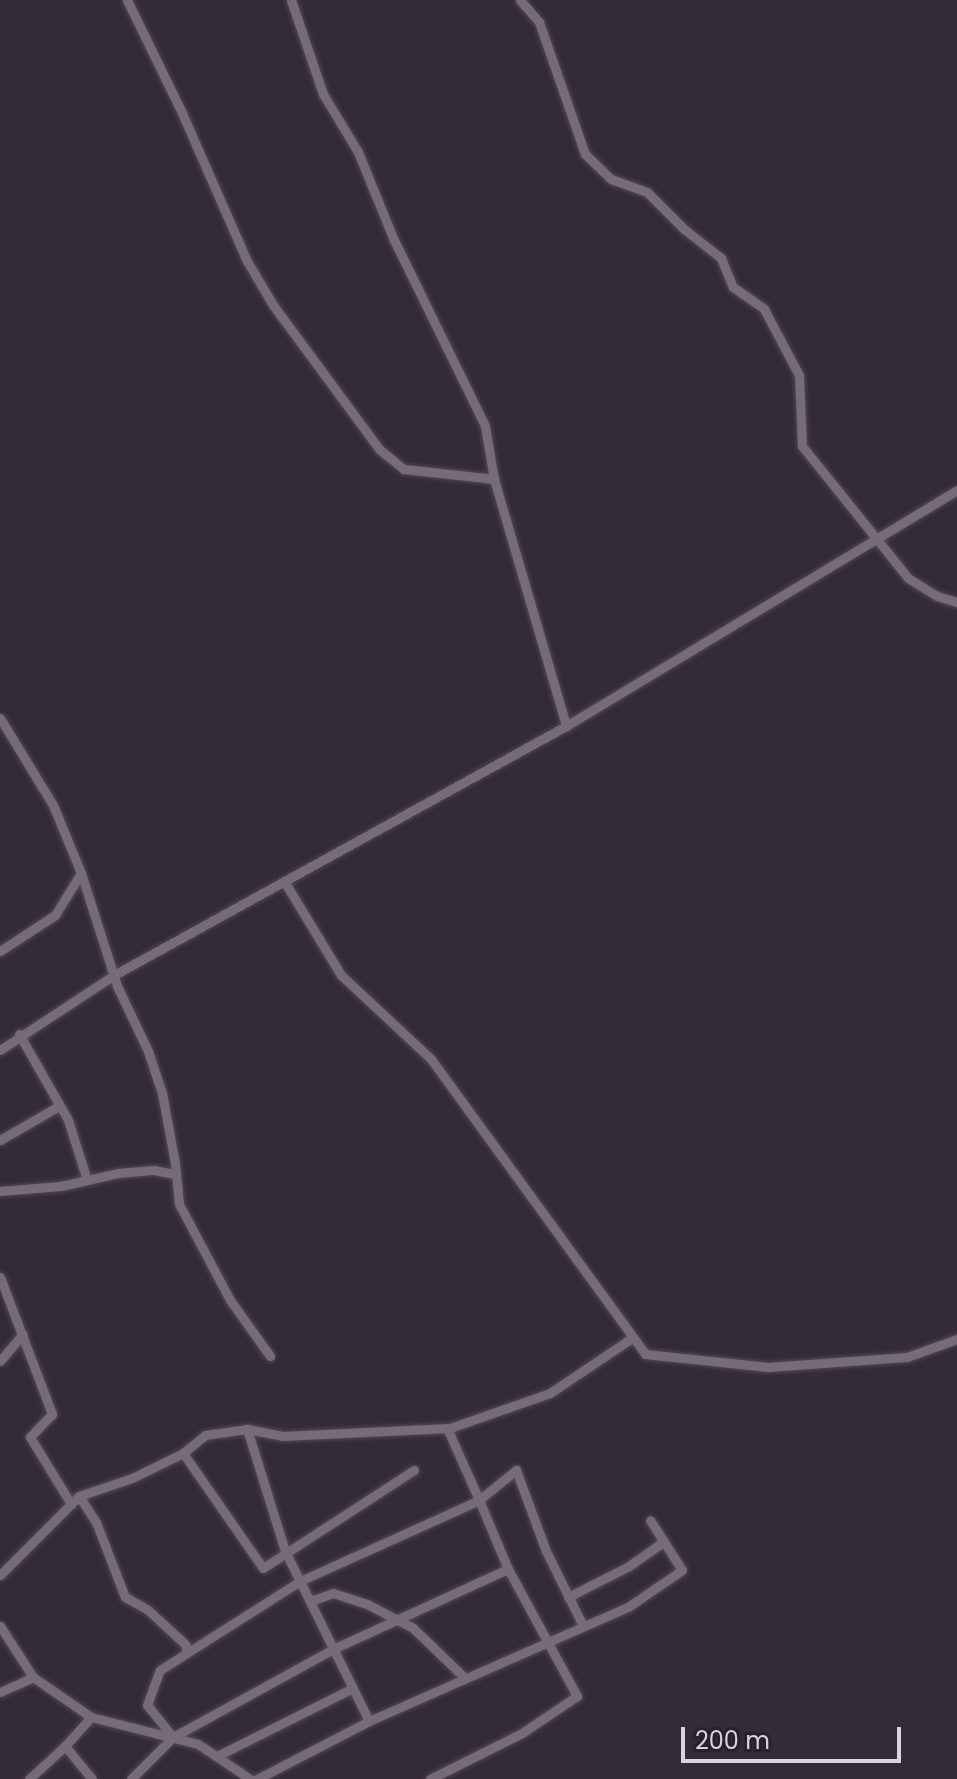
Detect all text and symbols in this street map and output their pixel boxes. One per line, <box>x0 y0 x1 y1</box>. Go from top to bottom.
scale bar <box>685 1711 905 1761</box>
text: 200 m <box>695 1724 770 1757</box>

